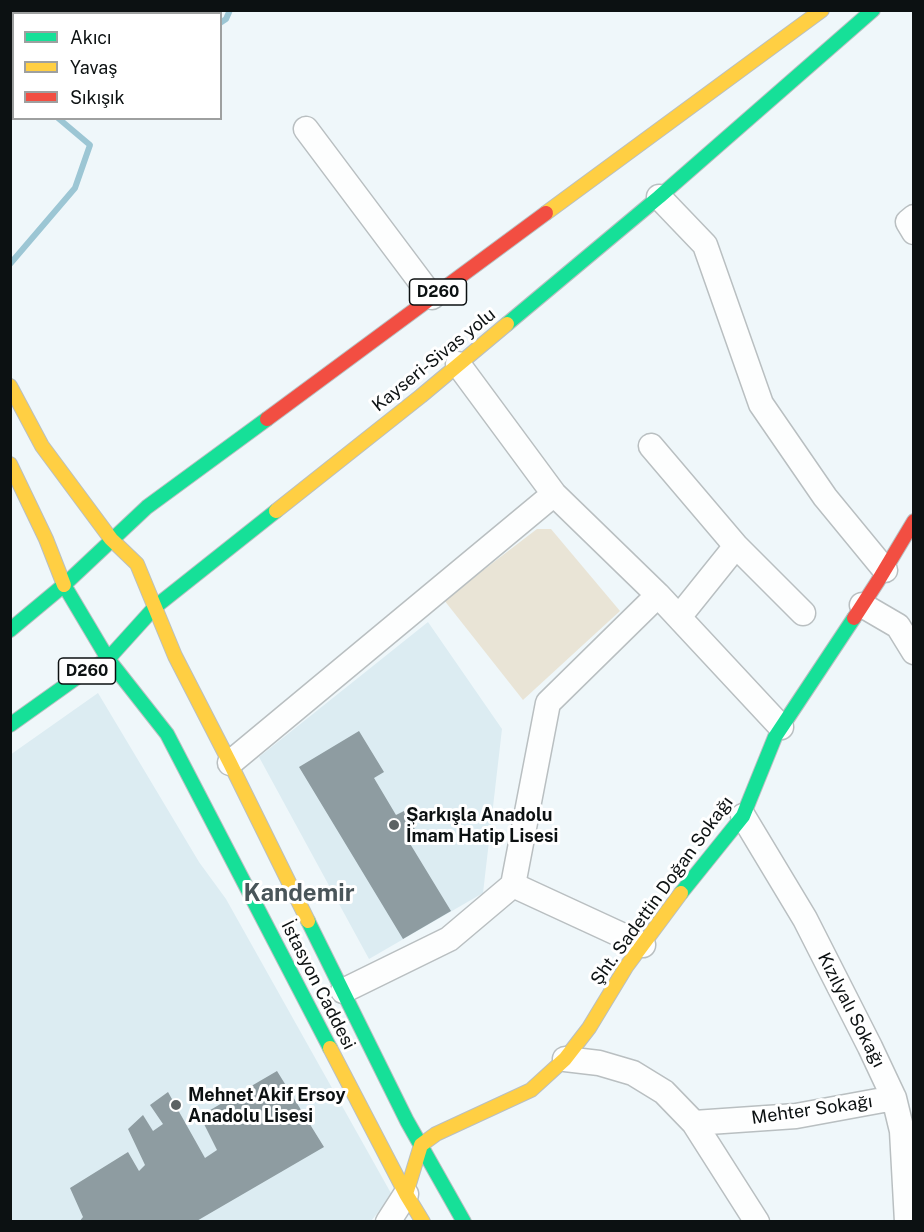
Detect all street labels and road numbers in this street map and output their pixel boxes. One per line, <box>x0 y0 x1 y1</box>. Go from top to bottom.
road number: D260 <box>410 279 466 305</box>
street label: Kayseri-Sivas yolu <box>368 304 500 416</box>
road number: D260 <box>58 658 116 684</box>
street label: Şht. Sadettin Doğan Sokağı <box>586 792 738 990</box>
street label: İstasyon Caddesi <box>276 917 360 1053</box>
street label: Kızılyalı Sokağı <box>813 949 889 1071</box>
street label: Mehter Sokağı <box>750 1091 874 1129</box>

